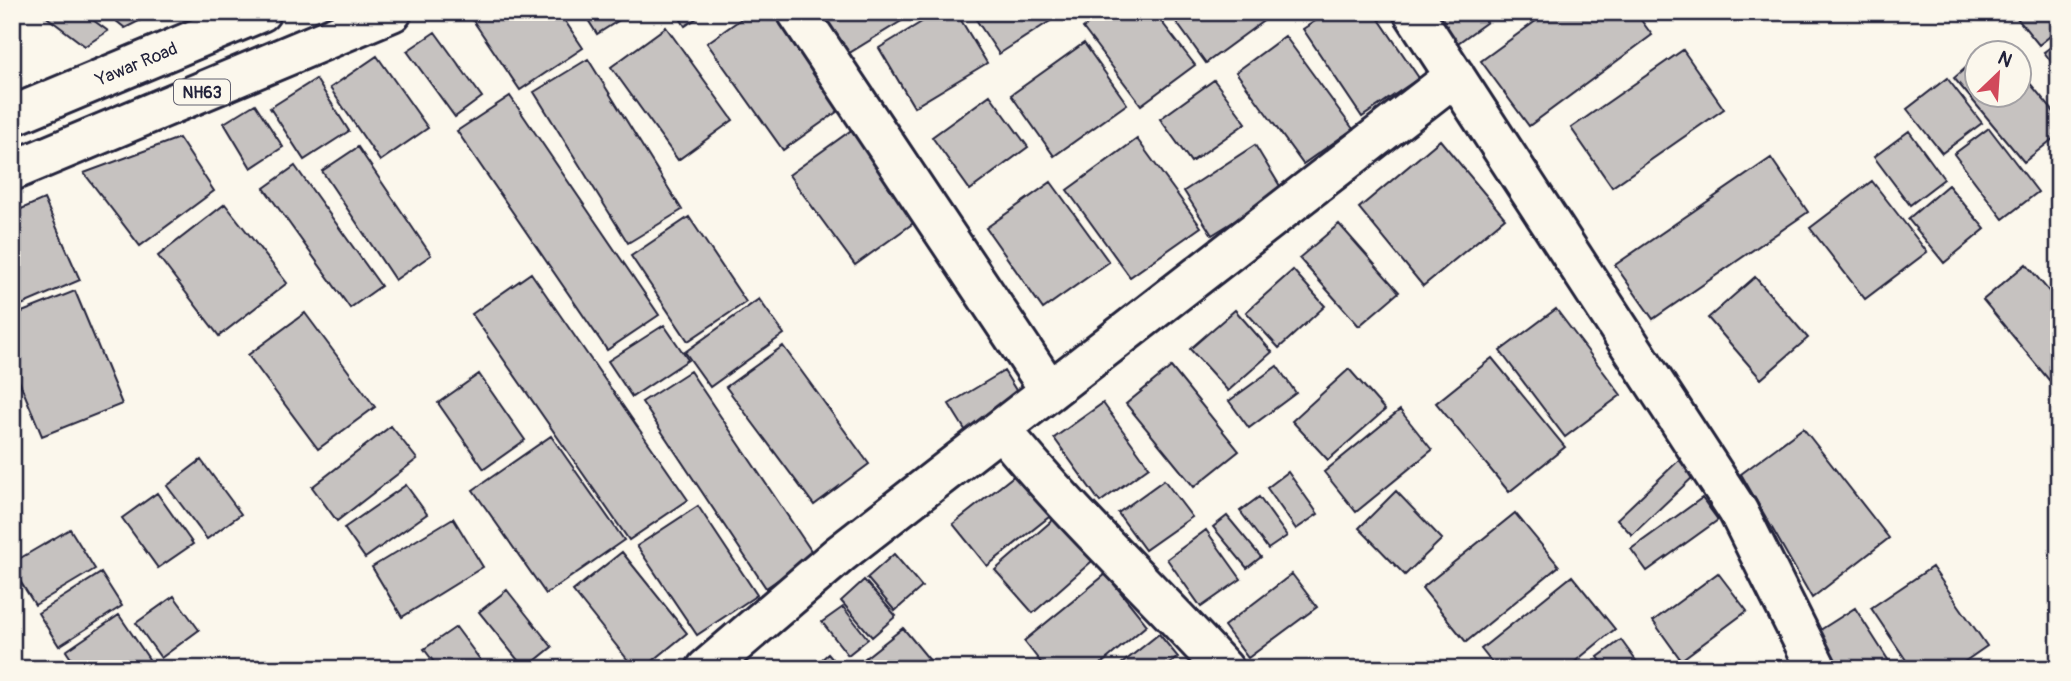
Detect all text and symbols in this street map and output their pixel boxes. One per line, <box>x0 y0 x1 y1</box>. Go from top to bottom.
street label: Yawar Road <box>92 37 181 92</box>
north arrow <box>1962 38 2032 108</box>
text: N <box>1994 46 2016 73</box>
road number: NH63 <box>174 80 230 104</box>

